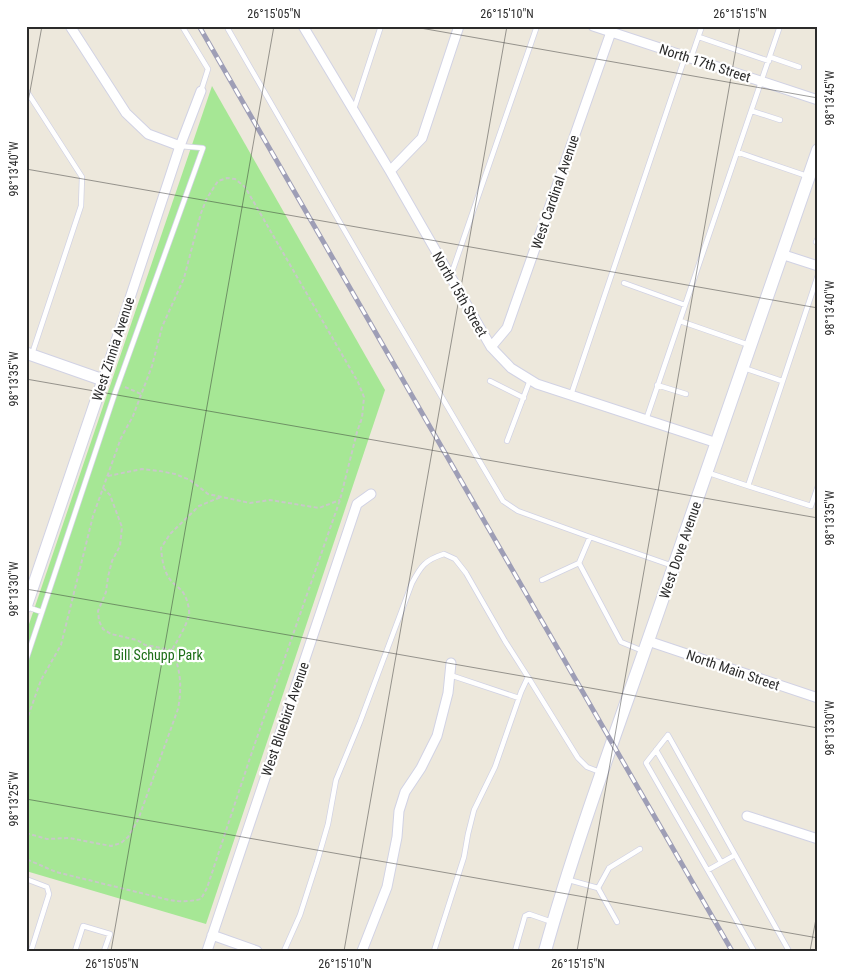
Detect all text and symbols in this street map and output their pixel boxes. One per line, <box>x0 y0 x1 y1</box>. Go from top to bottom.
text: 26°15'05"N <box>247 7 301 21</box>
text: 26°15'10"N <box>480 7 534 21</box>
text: 26°15'15"N <box>713 7 767 21</box>
street label: North 17th Street <box>657 41 753 85</box>
text: 98°13'45"W <box>823 70 837 126</box>
street label: West Cardinal Avenue <box>528 132 582 251</box>
text: 98°13'40"W <box>7 141 21 197</box>
street label: North 15th Street <box>429 249 491 339</box>
text: 98°13'40"W <box>823 280 837 336</box>
street label: West Zinnia Avenue <box>89 295 137 403</box>
text: 98°13'35"W <box>7 351 21 407</box>
text: 98°13'35"W <box>823 490 837 546</box>
street label: West Dove Avenue <box>656 499 704 601</box>
text: 98°13'30"W <box>7 561 21 617</box>
park label: Bill Schupp Park <box>113 647 204 663</box>
street label: North Main Street <box>684 647 782 693</box>
street label: West Bluebird Avenue <box>258 659 312 778</box>
text: 98°13'30"W <box>823 700 837 756</box>
text: 98°13'25"W <box>7 771 21 827</box>
text: 26°15'05"N <box>85 957 139 971</box>
text: 26°15'10"N <box>318 957 372 971</box>
text: 26°15'15"N <box>551 957 605 971</box>

